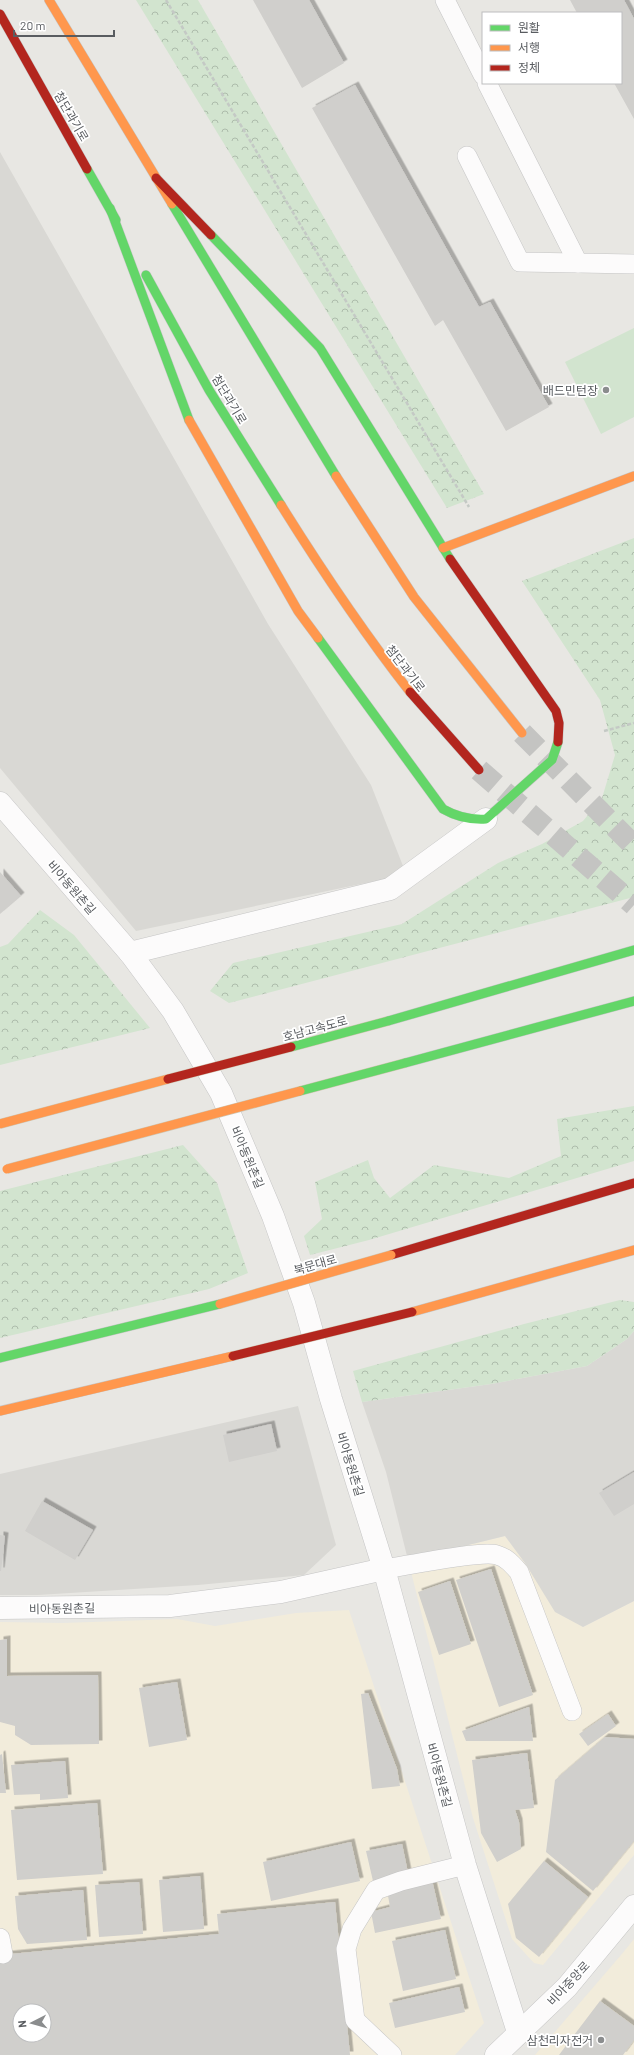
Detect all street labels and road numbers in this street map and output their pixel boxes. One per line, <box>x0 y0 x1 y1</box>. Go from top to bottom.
street label: 첨단과기로 <box>52 89 92 143</box>
street label: 첨단과기로 <box>210 372 250 426</box>
street label: 첨단과기로 <box>383 642 429 694</box>
street label: 비아동원촌길 <box>45 857 99 917</box>
street label: 호남고속도로 <box>281 1013 349 1043</box>
street label: 비아동원촌길 <box>229 1124 267 1190</box>
street label: 북문대로 <box>292 1251 338 1277</box>
street label: 비아동원촌길 <box>335 1430 367 1498</box>
street label: 비아동원촌길 <box>29 1600 95 1616</box>
street label: 비아동원촌길 <box>425 1741 455 1809</box>
street label: 비아중앙로 <box>544 1958 592 2008</box>

